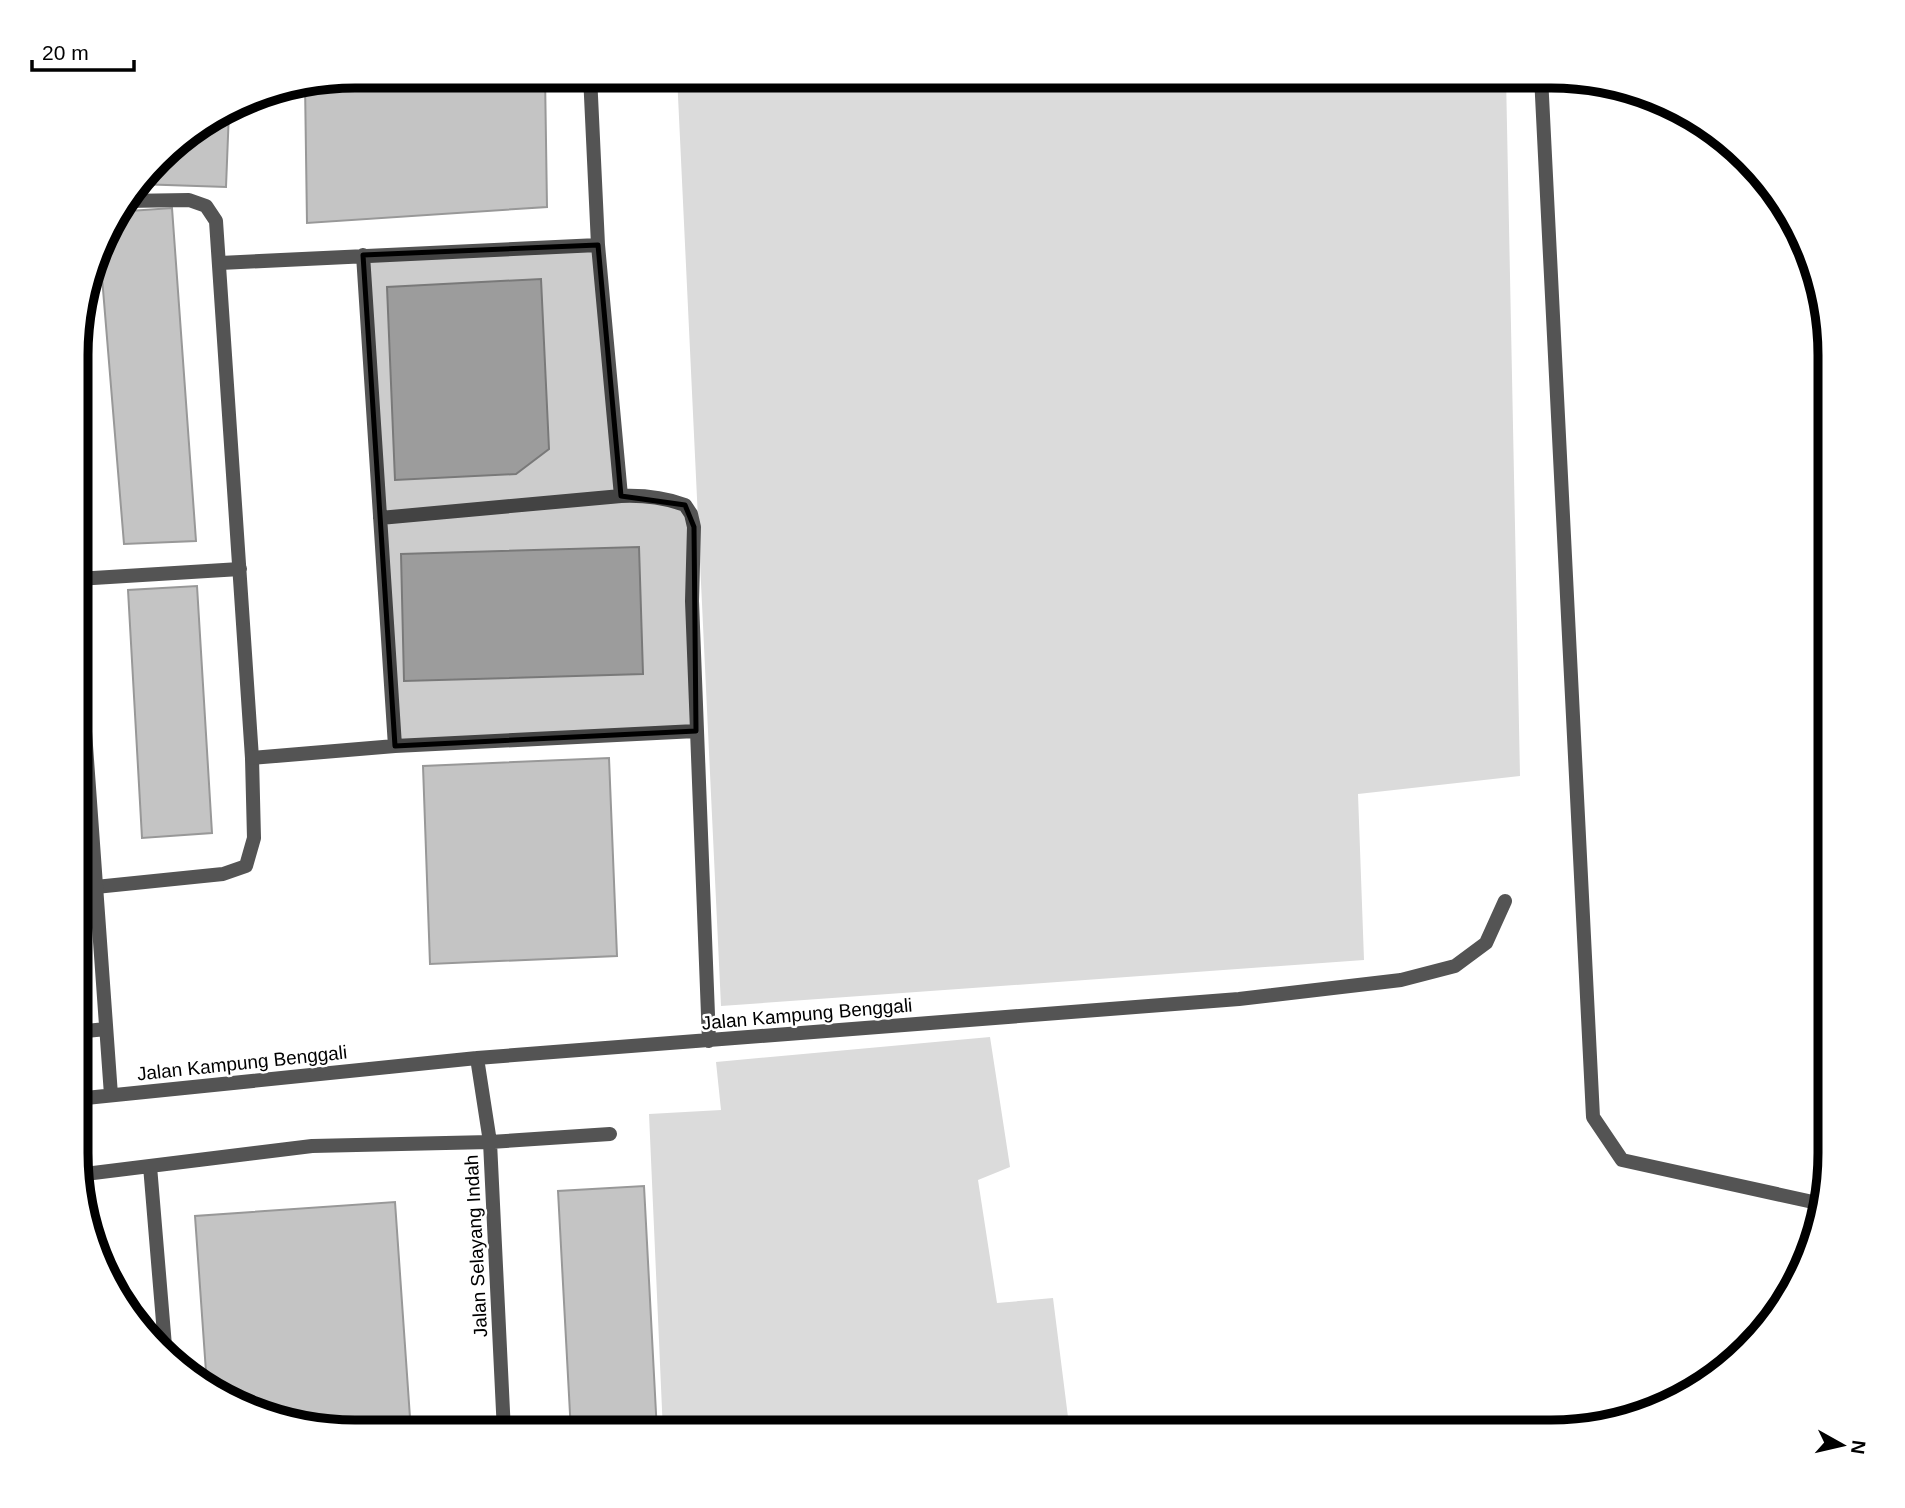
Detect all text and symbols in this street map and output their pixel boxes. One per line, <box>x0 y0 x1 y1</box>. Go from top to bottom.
scale bar <box>32 28 133 72</box>
text: 20 m <box>42 41 89 64</box>
street label: Jalan Kampung Benggali <box>701 994 913 1034</box>
street label: Jalan Kampung Benggali <box>136 1042 348 1084</box>
street label: Jalan Selayang Indah <box>461 1154 491 1338</box>
north arrow <box>1807 1410 1877 1480</box>
text: N <box>1847 1439 1870 1456</box>

